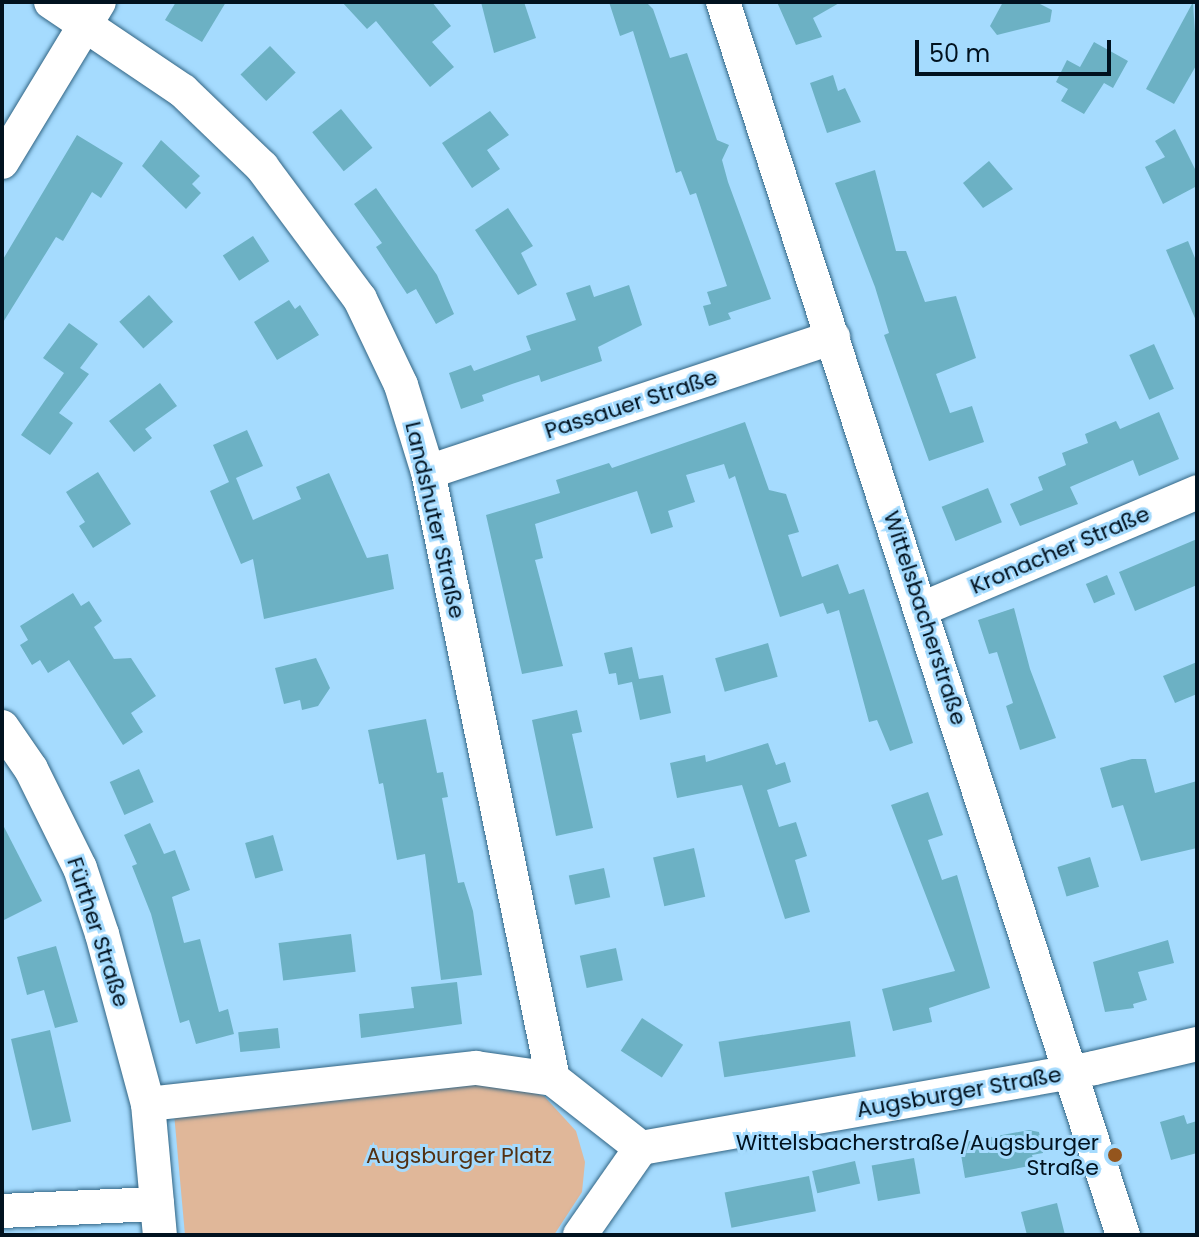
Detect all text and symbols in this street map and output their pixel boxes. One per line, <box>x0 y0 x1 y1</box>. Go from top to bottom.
scale bar <box>919 24 1115 74</box>
text: 50 m <box>929 37 990 70</box>
street label: Passauer Straße <box>541 364 721 444</box>
street label: Landshuter Straße <box>399 419 471 621</box>
street label: Kronacher Straße <box>966 500 1154 600</box>
street label: Wittelsbacherstraße <box>878 508 972 728</box>
street label: Fürther Straße <box>61 854 135 1010</box>
street label: Augsburger Straße <box>854 1061 1064 1123</box>
place label: Wittelsbacherstraße/Augsburger Straße <box>736 1129 1099 1180</box>
park label: Augsburger Platz <box>366 1143 552 1169</box>
marker: Wittelsbacherstraße/Augsburger Straße <box>1106 1146 1124 1164</box>

